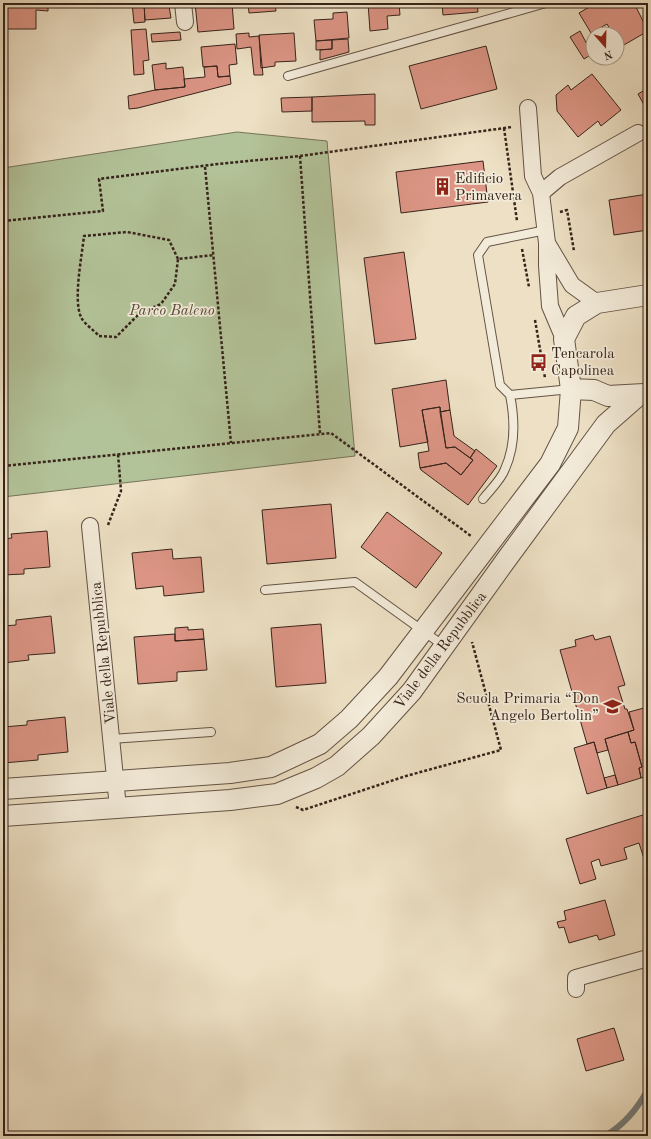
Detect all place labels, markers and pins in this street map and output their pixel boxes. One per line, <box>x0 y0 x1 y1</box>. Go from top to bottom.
place label: Edificio Primavera <box>455 172 523 204</box>
building icon: Edificio Primavera <box>432 177 452 197</box>
place label: Tencarola Capolinea <box>551 347 615 379</box>
bus stop icon: Tencarola Capolinea <box>528 352 548 372</box>
place label: Scuola Primaria “Don Angelo Bertolin” <box>456 692 599 724</box>
school or university icon: Scuola Primaria “Don Angelo Bertolin” <box>602 697 622 717</box>

